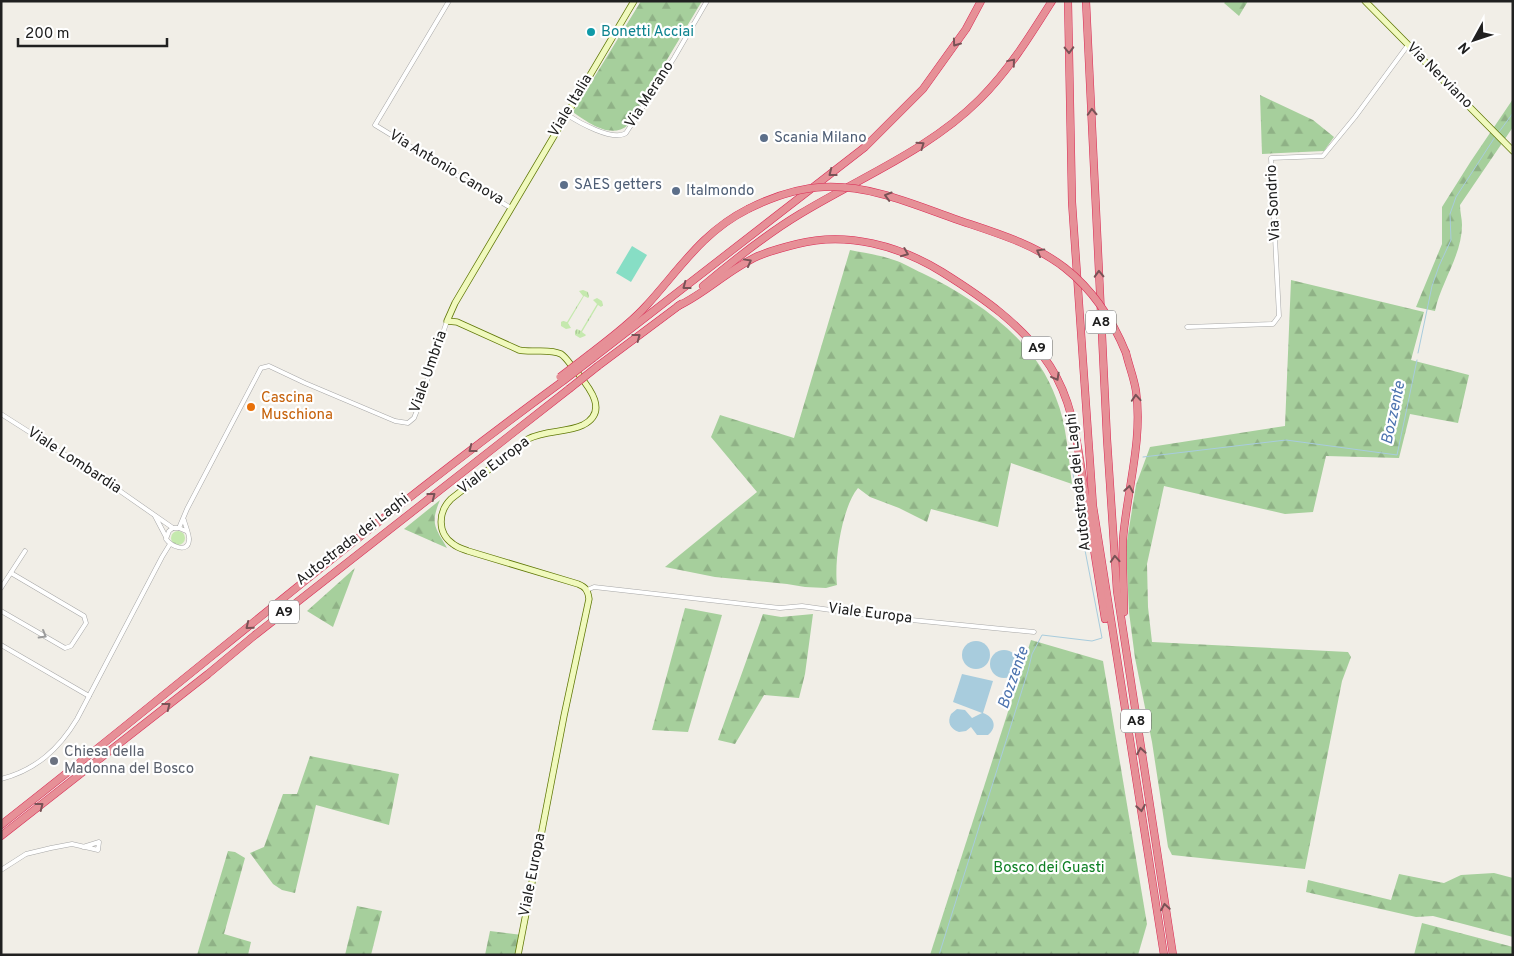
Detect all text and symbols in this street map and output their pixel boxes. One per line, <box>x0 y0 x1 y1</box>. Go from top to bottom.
scale bar <box>18 15 166 47</box>
north arrow <box>1449 15 1499 65</box>
place label: Bonetti Acciai <box>601 23 694 42</box>
text: 200 m <box>25 25 70 44</box>
marker: Bonetti Acciai <box>585 26 597 38</box>
one-way arrow <box>953 37 962 47</box>
street label: Via Nerviano <box>1402 39 1476 113</box>
one-way arrow <box>1064 46 1074 54</box>
street label: Via Merano <box>621 58 679 132</box>
one-way arrow <box>1006 59 1015 68</box>
street label: Viale Italia <box>545 71 597 141</box>
one-way arrow <box>1086 108 1097 116</box>
street label: Via Antonio Canova <box>385 126 507 210</box>
place label: Scania Milano <box>774 129 867 148</box>
marker: Scania Milano <box>758 132 770 144</box>
one-way arrow <box>916 142 925 151</box>
street label: Via Sondrio <box>1262 164 1286 242</box>
one-way arrow <box>829 167 838 175</box>
place label: SAES getters <box>574 176 662 195</box>
marker: SAES getters <box>558 179 570 191</box>
place label: Italmondo <box>686 182 754 201</box>
marker: Italmondo <box>670 185 682 197</box>
one-way arrow <box>884 191 892 201</box>
one-way arrow <box>900 247 909 258</box>
one-way arrow <box>1036 248 1045 258</box>
one-way arrow <box>743 258 752 268</box>
one-way arrow <box>1094 270 1105 278</box>
one-way arrow <box>683 281 692 289</box>
road number: A8 <box>1086 311 1116 334</box>
street label: Viale Umbria <box>406 328 452 416</box>
one-way arrow <box>631 334 641 343</box>
road number: A9 <box>1022 336 1052 359</box>
one-way arrow <box>1049 371 1059 380</box>
water label: Bozzente <box>1378 379 1411 446</box>
place label: Cascina Muschiona <box>261 389 333 425</box>
one-way arrow <box>1131 394 1142 402</box>
marker: Cascina Muschiona <box>245 401 257 413</box>
street label: Autostrada dei Laghi <box>1062 412 1096 552</box>
street label: Viale Lombardia <box>23 423 125 499</box>
street label: Viale Europa <box>454 433 534 499</box>
one-way arrow <box>469 444 478 452</box>
one-way arrow <box>1123 484 1134 492</box>
street label: Autostrada dei Laghi <box>292 490 414 590</box>
one-way arrow <box>426 494 435 502</box>
one-way arrow <box>1110 555 1121 563</box>
street label: Viale Europa <box>827 599 913 629</box>
road number: A9 <box>269 600 299 624</box>
one-way arrow <box>246 621 255 629</box>
one-way arrow <box>38 629 47 639</box>
water label: Bozzente <box>994 644 1034 712</box>
one-way arrow <box>161 703 171 712</box>
road number: A8 <box>1121 709 1151 732</box>
place label: Chiesa della Madonna del Bosco <box>64 743 194 779</box>
one-way arrow <box>1136 747 1146 755</box>
marker: Chiesa della Madonna del Bosco <box>48 755 60 767</box>
one-way arrow <box>34 803 43 812</box>
one-way arrow <box>1135 804 1145 813</box>
street label: Viale Europa <box>516 832 550 918</box>
park label: Bosco dei Guasti <box>993 859 1105 878</box>
one-way arrow <box>1160 902 1171 910</box>

